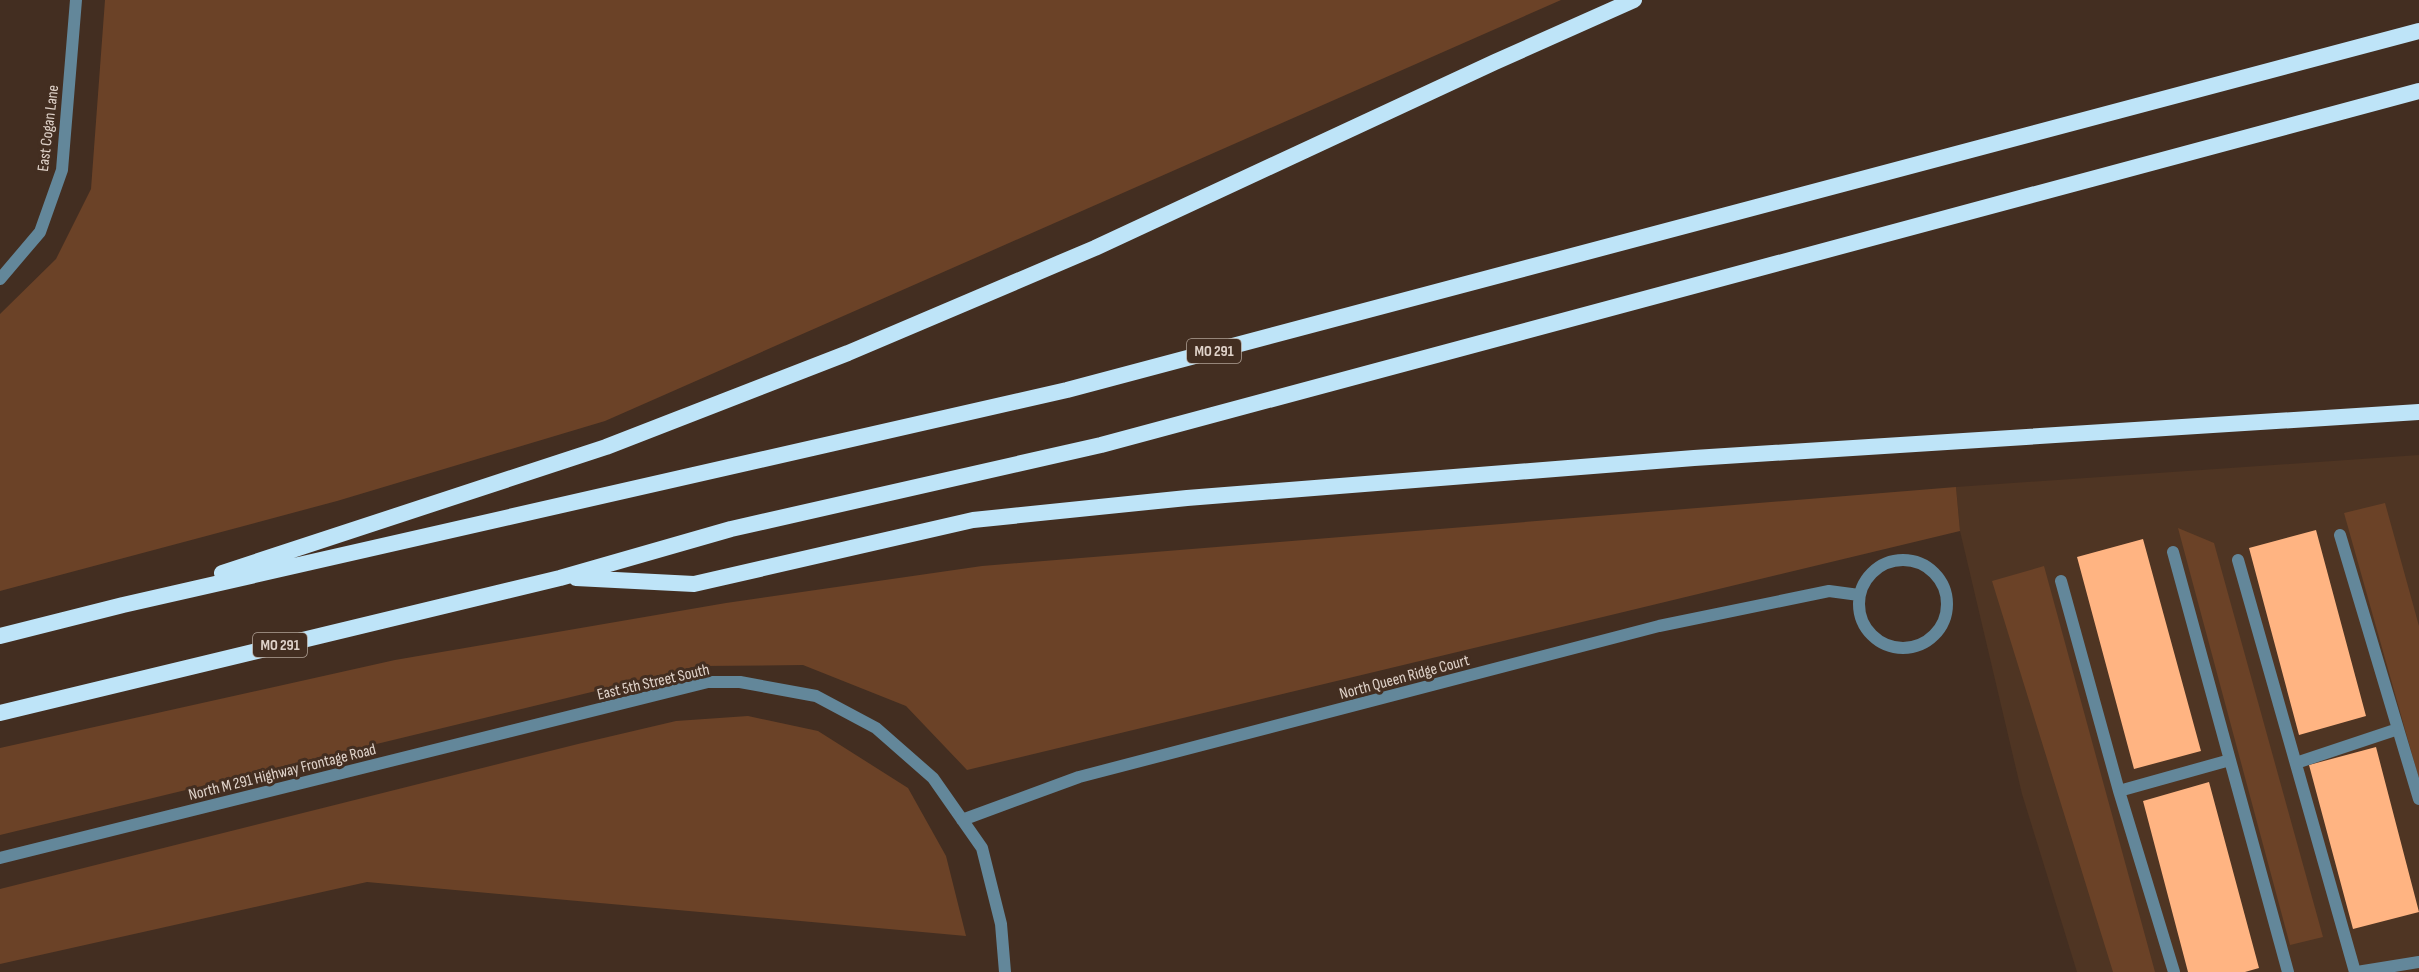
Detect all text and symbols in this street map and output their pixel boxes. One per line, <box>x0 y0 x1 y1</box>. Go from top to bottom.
street label: East Cogan Lane <box>34 84 63 173</box>
road number: MO 291 <box>1187 339 1241 363</box>
road number: MO 291 <box>253 633 307 657</box>
street label: North Queen Ridge Court <box>1337 651 1471 704</box>
street label: East 5th Street South <box>595 660 711 705</box>
street label: North M 291 Highway Frontage Road <box>187 740 378 805</box>

